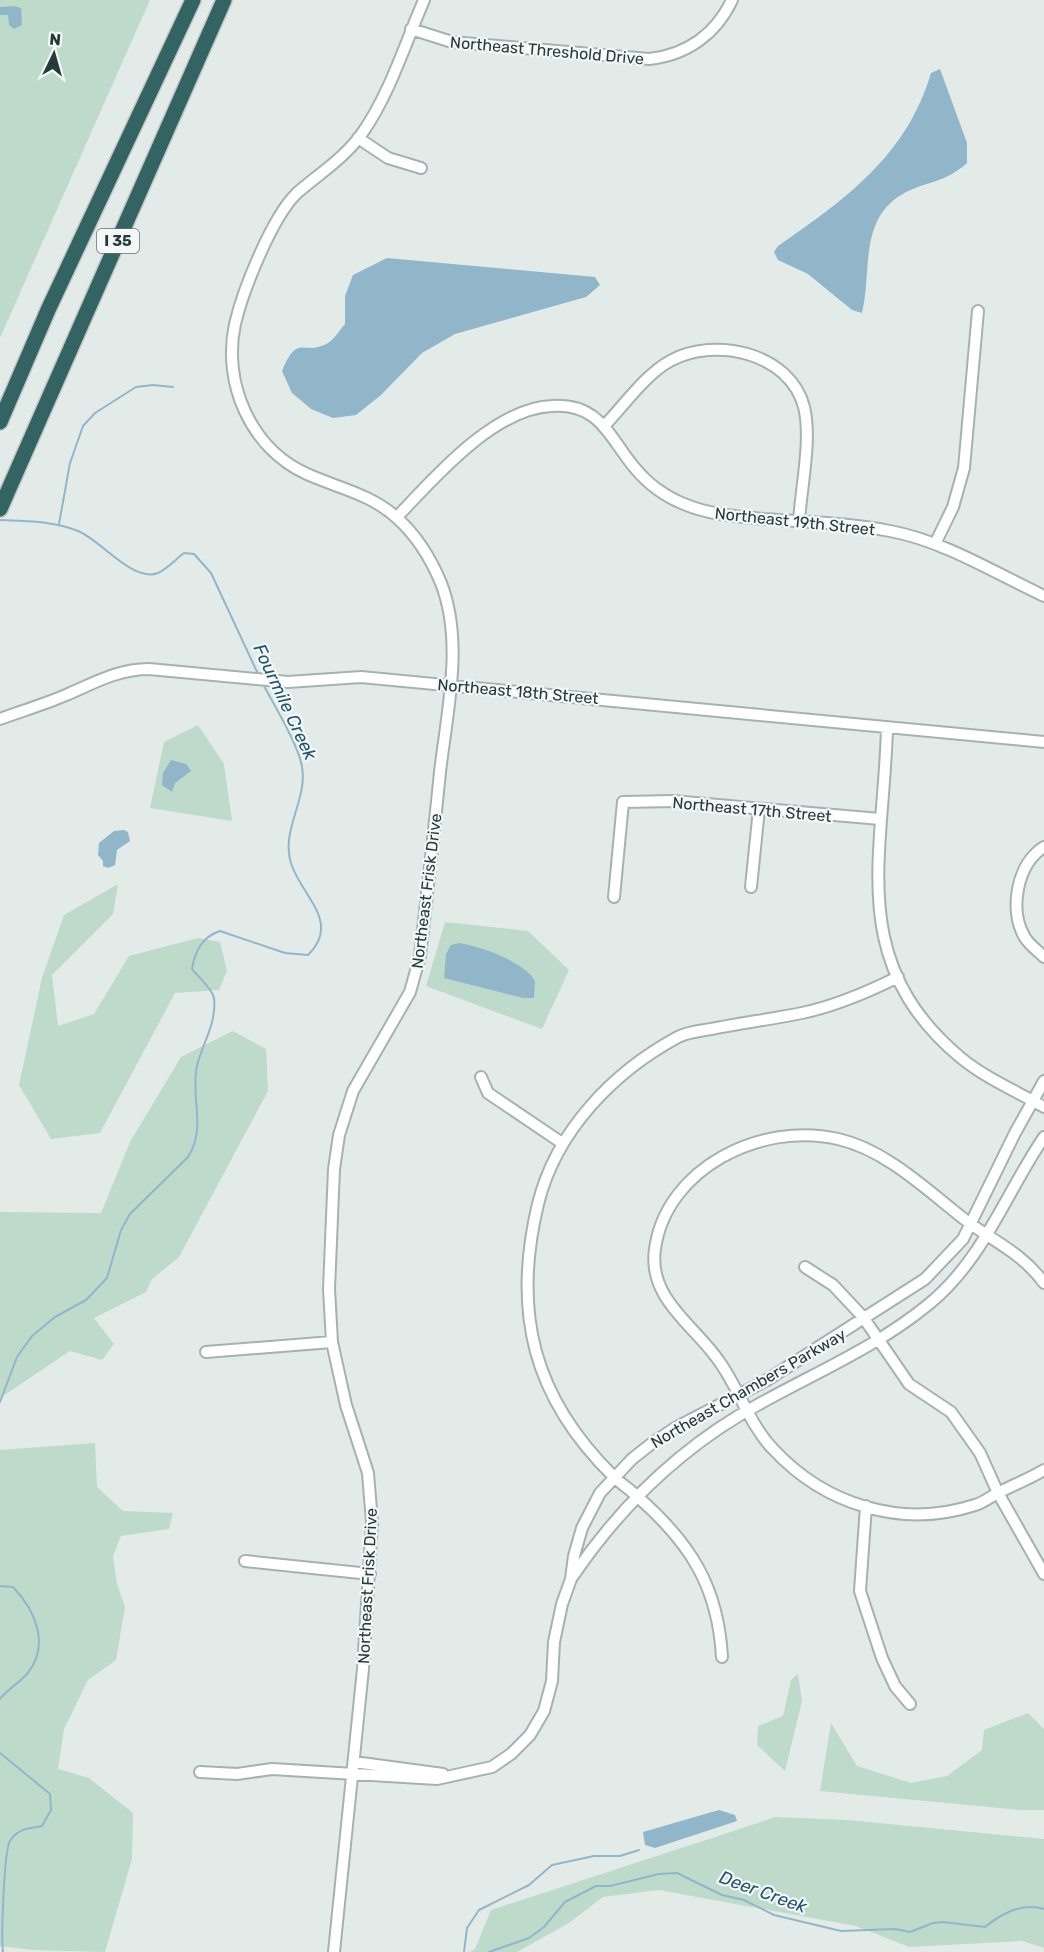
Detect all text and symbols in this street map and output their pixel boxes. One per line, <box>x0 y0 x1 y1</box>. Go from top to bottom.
north arrow <box>24 24 84 84</box>
text: N <box>49 30 62 50</box>
street label: Northeast Threshold Drive <box>449 33 645 68</box>
road number: I 35 <box>97 229 139 253</box>
street label: Northeast 19th Street <box>714 504 876 539</box>
water label: Fourmile Creek <box>248 640 322 764</box>
street label: Northeast 18th Street <box>437 675 599 708</box>
street label: Northeast 17th Street <box>672 793 832 826</box>
street label: Northeast Frisk Drive <box>408 812 445 970</box>
street label: Northeast Chambers Parkway <box>647 1325 849 1452</box>
street label: Northeast Frisk Drive <box>354 1507 381 1665</box>
water label: Deer Creek <box>716 1866 810 1918</box>

